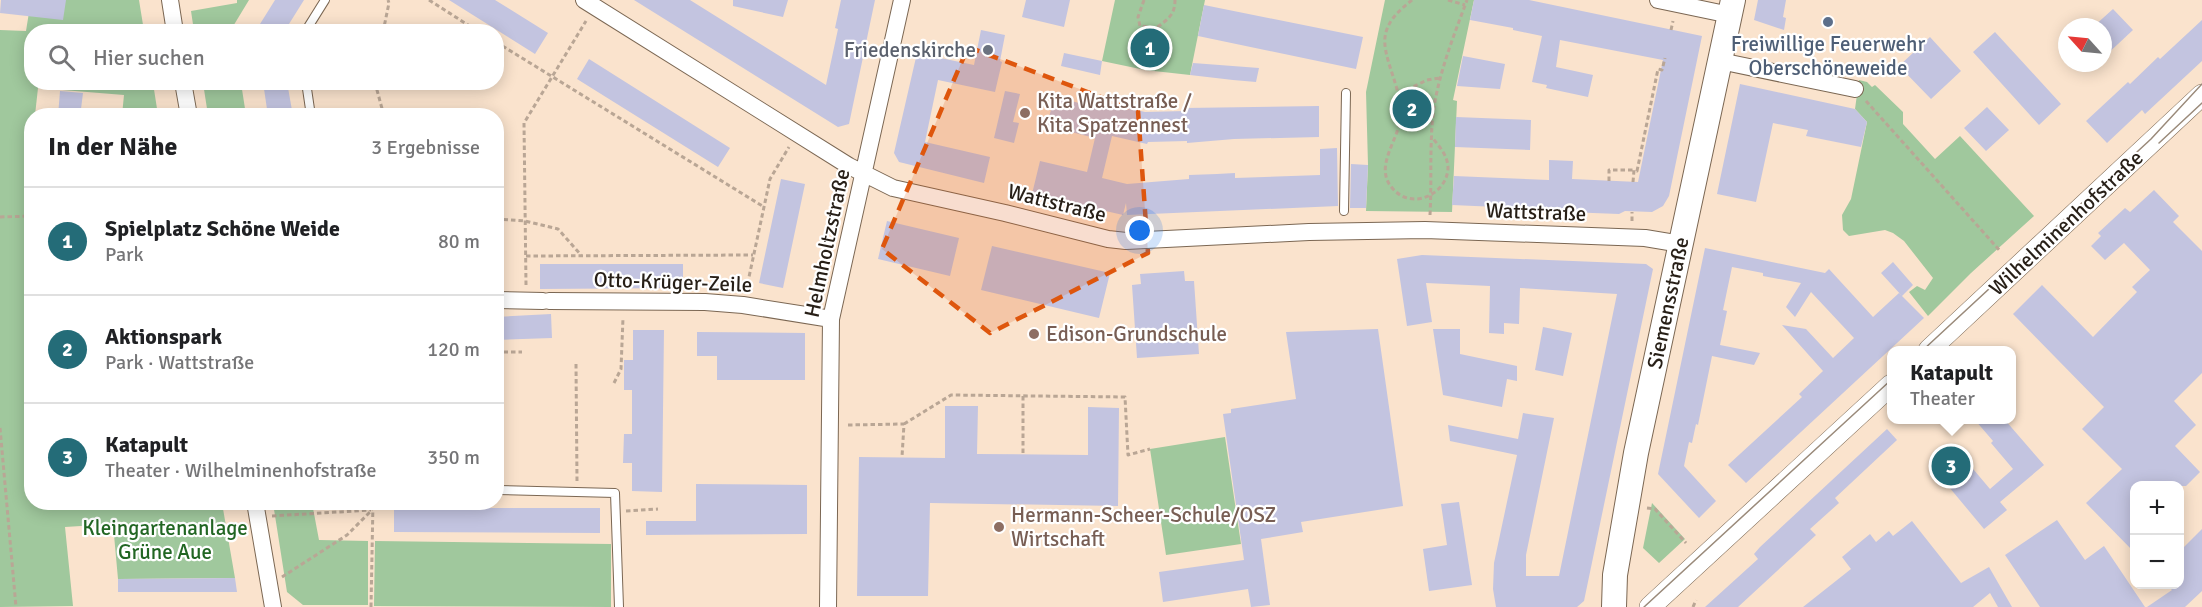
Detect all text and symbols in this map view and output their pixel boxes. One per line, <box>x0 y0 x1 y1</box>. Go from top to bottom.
marker: Freiwillige Feuerwehr Oberschöneweide <box>1821 15 1835 29</box>
north arrow <box>2058 18 2112 72</box>
search box <box>24 24 504 90</box>
pin: 1 <box>1130 26 1170 70</box>
place label: Freiwillige Feuerwehr Oberschöneweide <box>1731 31 1925 81</box>
place label: Friedenskirche <box>844 37 976 63</box>
icon: search <box>45 41 78 74</box>
marker: Friedenskirche <box>981 43 995 57</box>
text: Hier suchen <box>93 44 205 71</box>
pin: 2 <box>1392 86 1432 132</box>
place label: Kita Wattstraße / Kita Spatzennest <box>1037 88 1192 138</box>
marker: Kita Wattstraße / Kita Spatzennest <box>1018 106 1032 120</box>
text: In der Nähe <box>48 131 178 163</box>
text: 3 Ergebnisse <box>371 135 480 160</box>
street label: Wilhelminenhofstraße <box>1984 145 2148 301</box>
street label: Helmholtzstraße <box>799 166 855 320</box>
street label: Wattstraße <box>1005 178 1109 228</box>
street label: Wattstraße <box>1485 197 1587 227</box>
text: Spielplatz Schöne Weide <box>105 215 340 242</box>
your location <box>1125 216 1154 245</box>
text: 1 <box>62 229 73 254</box>
text: 80 m <box>438 229 480 254</box>
street label: Siemensstraße <box>1641 235 1695 371</box>
text: Park <box>105 242 143 267</box>
street label: Otto-Krüger-Zeile <box>593 266 753 298</box>
place label: Edison-Grundschule <box>1046 321 1227 347</box>
text: Aktionspark <box>105 323 222 350</box>
marker: Edison-Grundschule <box>1027 327 1041 341</box>
text: 2 <box>62 337 73 362</box>
text: 120 m <box>427 337 480 362</box>
popup <box>1887 346 2016 424</box>
text: Park · Wattstraße <box>105 350 254 375</box>
text: Katapult <box>1910 359 1993 386</box>
text: Theater <box>1910 386 1975 411</box>
text: Katapult <box>105 431 188 458</box>
pin: 3 <box>1932 444 1970 488</box>
text: 3 <box>62 445 73 470</box>
text: 350 m <box>427 445 480 470</box>
text: Theater · Wilhelminenhofstraße <box>105 458 377 483</box>
map controls <box>2130 481 2184 589</box>
button: + <box>2130 481 2184 535</box>
place label: Hermann-Scheer-Schule/OSZ Wirtschaft <box>1011 502 1276 552</box>
park label: Kleingartenanlage Grüne Aue <box>82 515 248 565</box>
marker: Hermann-Scheer-Schule/OSZ Wirtschaft <box>992 520 1006 534</box>
button: − <box>2130 535 2184 589</box>

